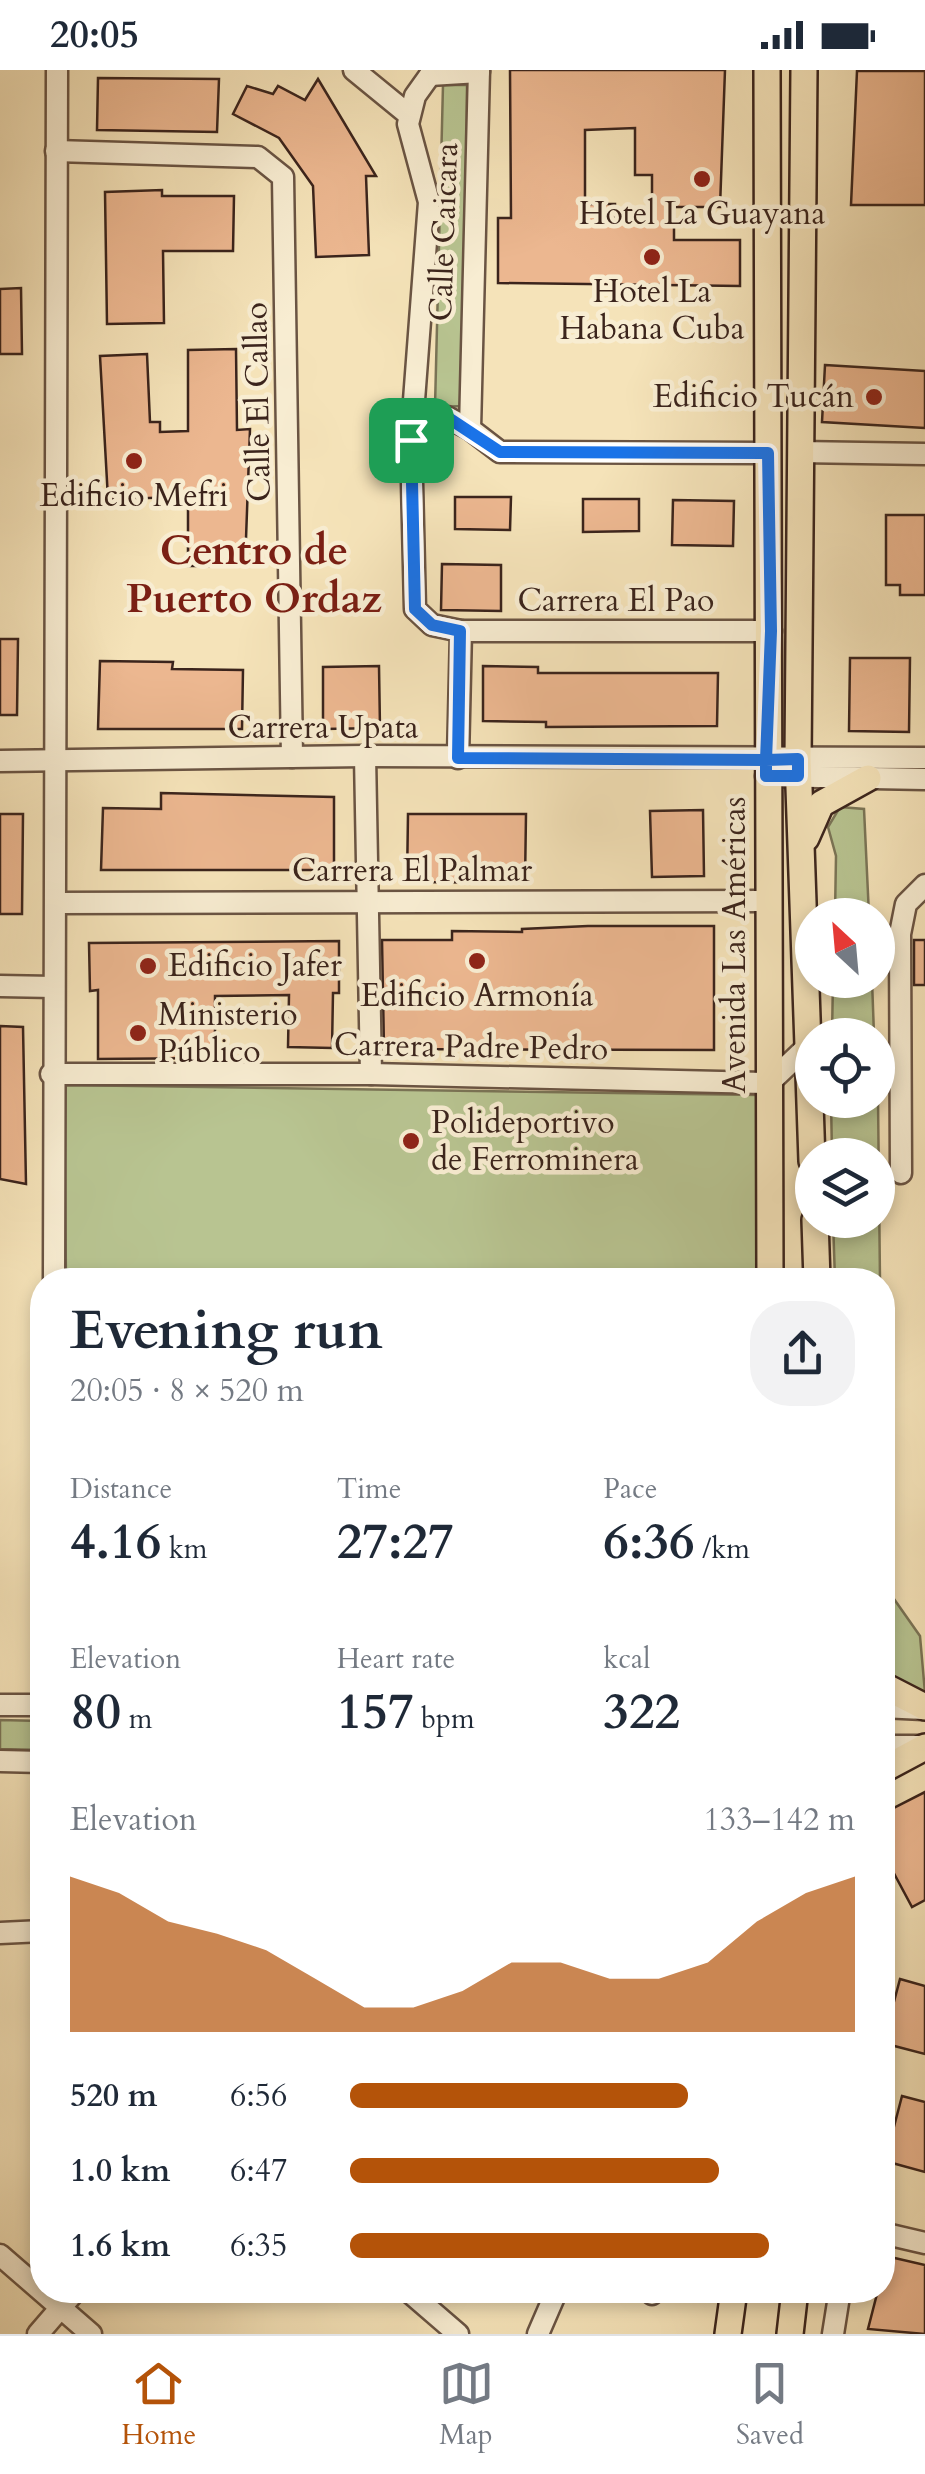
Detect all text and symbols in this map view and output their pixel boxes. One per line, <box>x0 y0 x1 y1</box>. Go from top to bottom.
text: 20:05 <box>50 9 139 61</box>
street label: Calle Caicara <box>419 142 469 322</box>
marker: Hotel La Guayana <box>691 168 713 190</box>
place label: Hotel La Guayana <box>579 192 826 236</box>
marker: Hotel La Habana Cuba <box>641 246 663 268</box>
place label: Hotel La Habana Cuba <box>559 270 745 351</box>
street label: Calle El Callao <box>234 302 282 502</box>
place label: Edificio Tucán <box>653 375 854 419</box>
marker: Edificio Tucán <box>863 386 885 408</box>
pin <box>369 398 454 483</box>
icon: arrive <box>384 413 439 468</box>
marker: Edificio Mefri <box>123 450 145 472</box>
place label: Edificio Mefri <box>40 474 228 518</box>
district label: Centro de Puerto Ordaz <box>126 522 383 627</box>
street label: Carrera El Pao <box>518 579 714 623</box>
street label: Carrera Upata <box>227 706 419 750</box>
street label: Avenida Las Américas <box>713 797 757 1093</box>
street label: Carrera El Palmar <box>292 849 532 893</box>
north arrow <box>795 898 895 998</box>
map controls <box>795 898 895 1238</box>
place label: Edificio Jafer <box>168 944 342 988</box>
marker: Edificio Armonía <box>466 950 488 972</box>
marker: Edificio Jafer <box>137 955 159 977</box>
place label: Edificio Armonía <box>360 974 594 1018</box>
place label: Ministerio Público <box>158 993 298 1074</box>
button: locate <box>795 1018 895 1118</box>
marker: Ministerio Público <box>127 1022 149 1044</box>
street label: Carrera Padre Pedro <box>333 1023 609 1071</box>
place label: Polideportivo de Ferrominera <box>431 1101 639 1182</box>
marker: Polideportivo de Ferrominera <box>400 1130 422 1152</box>
button: layers <box>795 1138 895 1238</box>
text: Evening run <box>70 1294 383 1368</box>
button: share <box>750 1301 855 1406</box>
text: 20:05 · 8 × 520 m <box>70 1369 304 1413</box>
text: Distance <box>70 1470 172 1508</box>
text: Time <box>337 1470 401 1508</box>
text: Pace <box>603 1470 657 1508</box>
text: 4.16 <box>70 1508 161 1576</box>
text: 27:27 <box>337 1508 454 1576</box>
text: 6:36 <box>603 1508 695 1576</box>
text: km <box>161 1530 208 1568</box>
text: /km <box>695 1530 750 1568</box>
text: Elevation <box>70 1640 181 1678</box>
text: Heart rate <box>337 1640 455 1678</box>
text: kcal <box>603 1640 650 1678</box>
text: 80 <box>70 1678 121 1746</box>
text: 157 <box>337 1678 414 1746</box>
text: 322 <box>603 1678 680 1746</box>
text: m <box>121 1700 152 1738</box>
text: bpm <box>414 1700 475 1738</box>
text: Elevation <box>70 1798 197 1842</box>
text: 133–142 m <box>703 1798 855 1842</box>
text: 520 m <box>70 2074 157 2118</box>
text: 6:56 <box>230 2074 287 2118</box>
text: 1.0 km <box>70 2149 170 2193</box>
text: 6:47 <box>230 2149 287 2193</box>
text: 1.6 km <box>70 2224 170 2268</box>
text: 6:35 <box>230 2224 287 2268</box>
tab: Home <box>121 2356 196 2454</box>
tab: Map <box>439 2356 494 2454</box>
tab: Saved <box>736 2356 804 2454</box>

